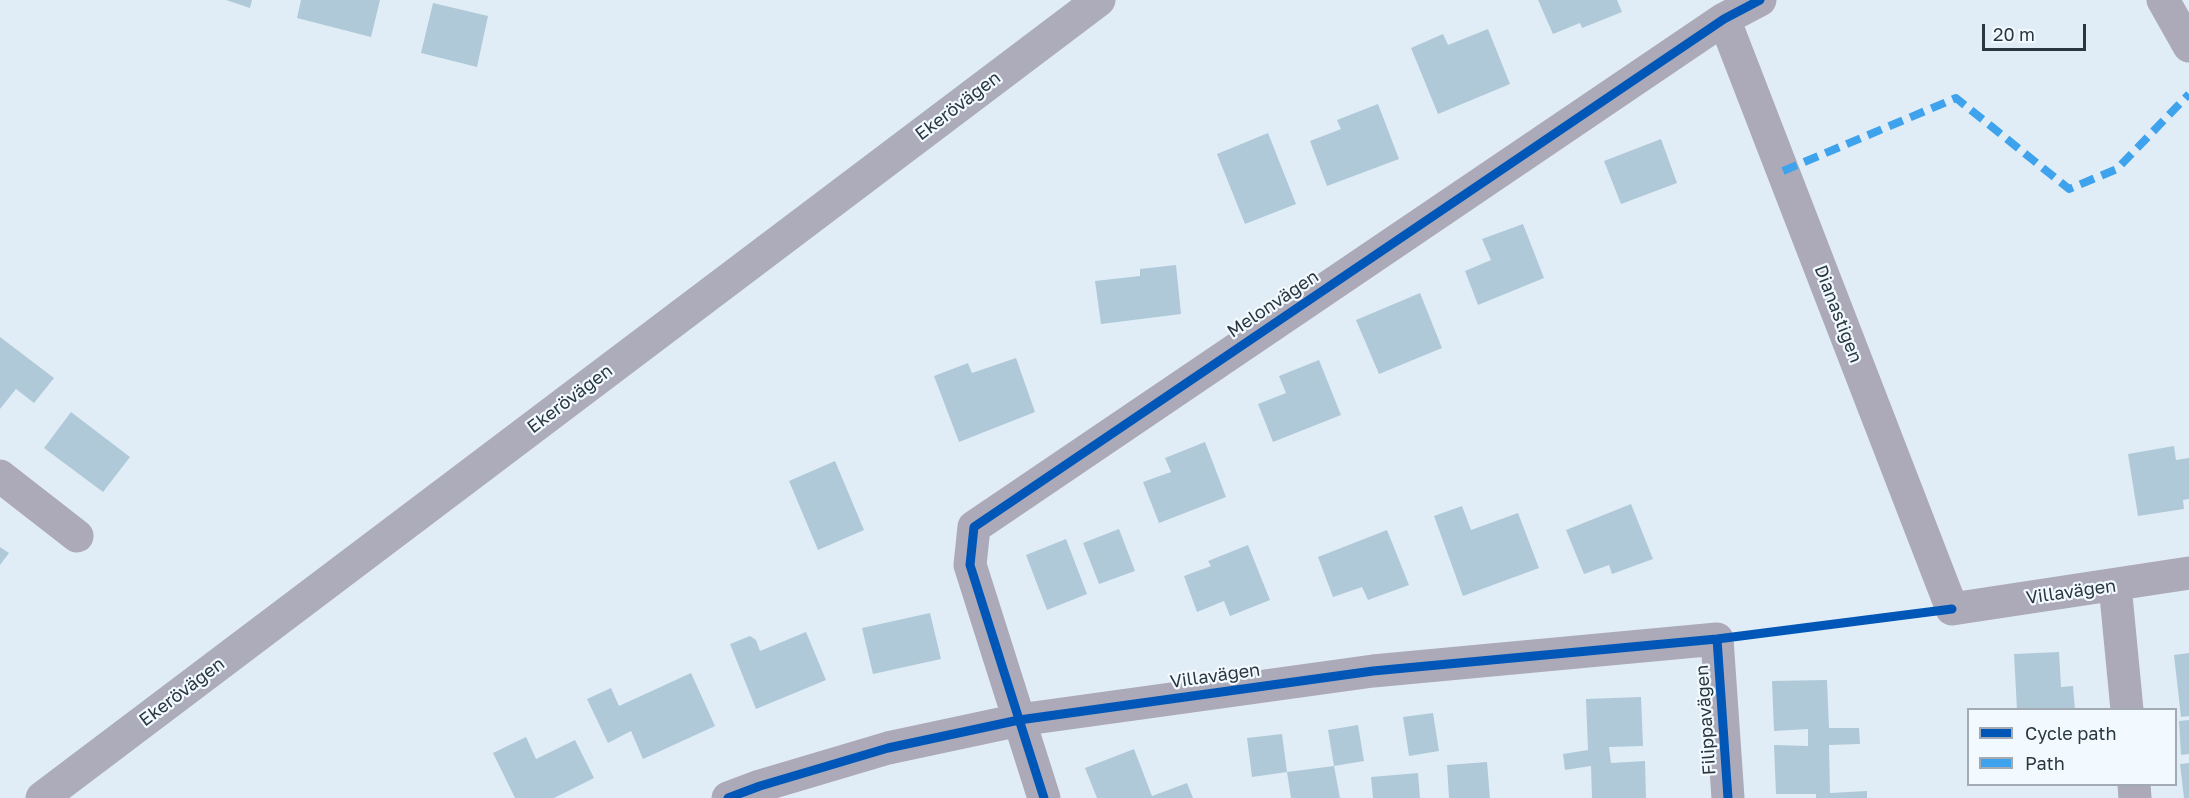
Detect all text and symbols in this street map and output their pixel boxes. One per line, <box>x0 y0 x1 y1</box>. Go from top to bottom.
scale bar <box>1985 12 2088 50</box>
text: 20 m <box>1993 23 2035 45</box>
street label: Ekerövägen <box>911 67 1005 145</box>
street label: Dianastigen <box>1809 262 1867 366</box>
street label: Melonvägen <box>1223 266 1323 342</box>
street label: Ekerövägen <box>523 360 617 438</box>
street label: Villavägen <box>2025 575 2117 609</box>
street label: Ekerövägen <box>135 653 229 731</box>
street label: Villavägen <box>1169 659 1261 693</box>
street label: Filippavägen <box>1691 664 1721 776</box>
legend <box>1967 708 2177 786</box>
text: Cycle path <box>2025 722 2117 744</box>
text: Path <box>2025 752 2065 774</box>

